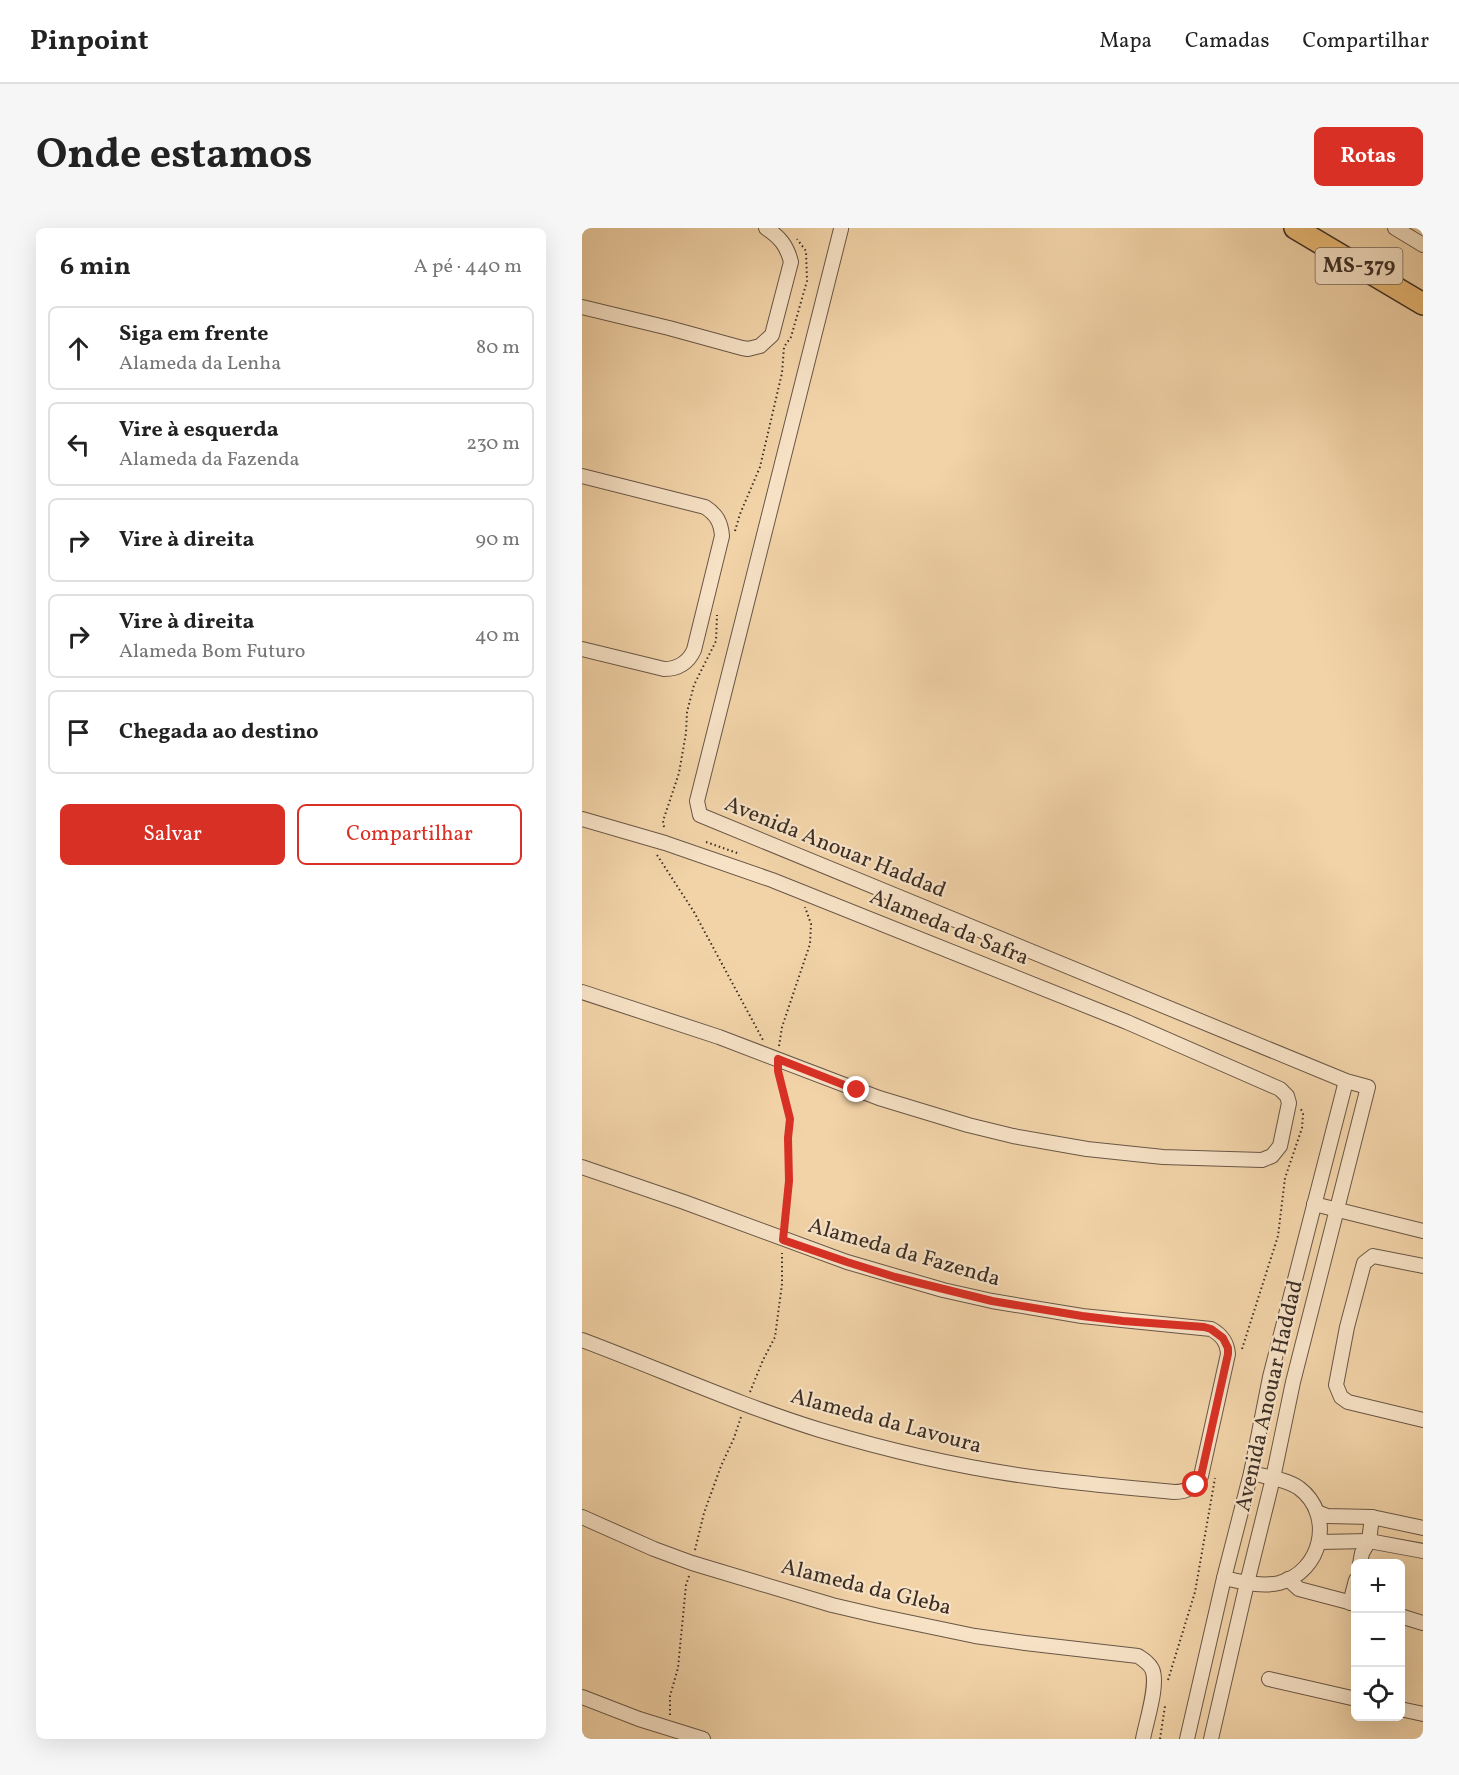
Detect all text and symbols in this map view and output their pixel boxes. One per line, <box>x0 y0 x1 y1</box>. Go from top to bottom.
text: Pinpoint <box>30 22 148 61</box>
text: Mapa <box>1099 27 1152 56</box>
text: Camadas <box>1185 27 1269 56</box>
text: Compartilhar <box>1302 27 1429 56</box>
text: Onde estamos <box>36 127 312 186</box>
button: Rotas <box>1314 127 1423 186</box>
road number: MS-379 <box>1316 248 1402 284</box>
text: 6 min <box>60 249 131 285</box>
text: A pé · 440 m <box>414 253 522 281</box>
text: Siga em frente <box>119 319 269 350</box>
icon: ahead <box>62 332 95 365</box>
text: 80 m <box>476 334 520 362</box>
text: Alameda da Lenha <box>119 350 281 378</box>
text: Vire à esquerda <box>119 415 279 446</box>
icon: left <box>62 428 95 461</box>
text: 230 m <box>466 430 520 458</box>
text: Alameda da Fazenda <box>119 446 300 474</box>
icon: right <box>62 524 95 557</box>
text: Vire à direita <box>119 525 255 556</box>
text: 90 m <box>476 526 520 554</box>
text: Vire à direita <box>119 607 255 638</box>
icon: right <box>62 620 95 653</box>
text: 40 m <box>475 622 520 650</box>
text: Alameda Bom Futuro <box>119 638 305 666</box>
icon: arrive <box>62 716 95 749</box>
text: Chegada ao destino <box>119 717 319 748</box>
street label: Avenida Anouar Haddad <box>720 789 950 907</box>
button: Salvar <box>60 804 285 865</box>
button: Compartilhar <box>297 804 522 865</box>
street label: Alameda da Safra <box>865 882 1033 974</box>
route end <box>843 1076 869 1102</box>
street label: Alameda da Fazenda <box>804 1211 1004 1295</box>
street label: Avenida Anouar Haddad <box>1228 1277 1312 1515</box>
street label: Alameda da Lavoura <box>787 1382 985 1462</box>
route start <box>1182 1471 1208 1497</box>
street label: Alameda da Gleba <box>778 1552 954 1624</box>
map controls <box>1351 1559 1405 1721</box>
button: + <box>1351 1559 1405 1613</box>
button: − <box>1351 1613 1405 1667</box>
button: locate <box>1351 1667 1405 1721</box>

